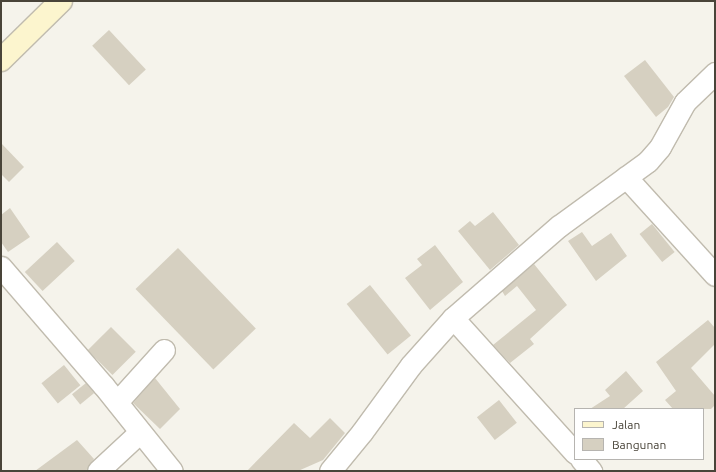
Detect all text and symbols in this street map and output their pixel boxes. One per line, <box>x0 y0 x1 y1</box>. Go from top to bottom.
legend <box>574 408 704 460</box>
text: Jalan <box>612 418 640 431</box>
text: Bangunan <box>612 438 666 451</box>

